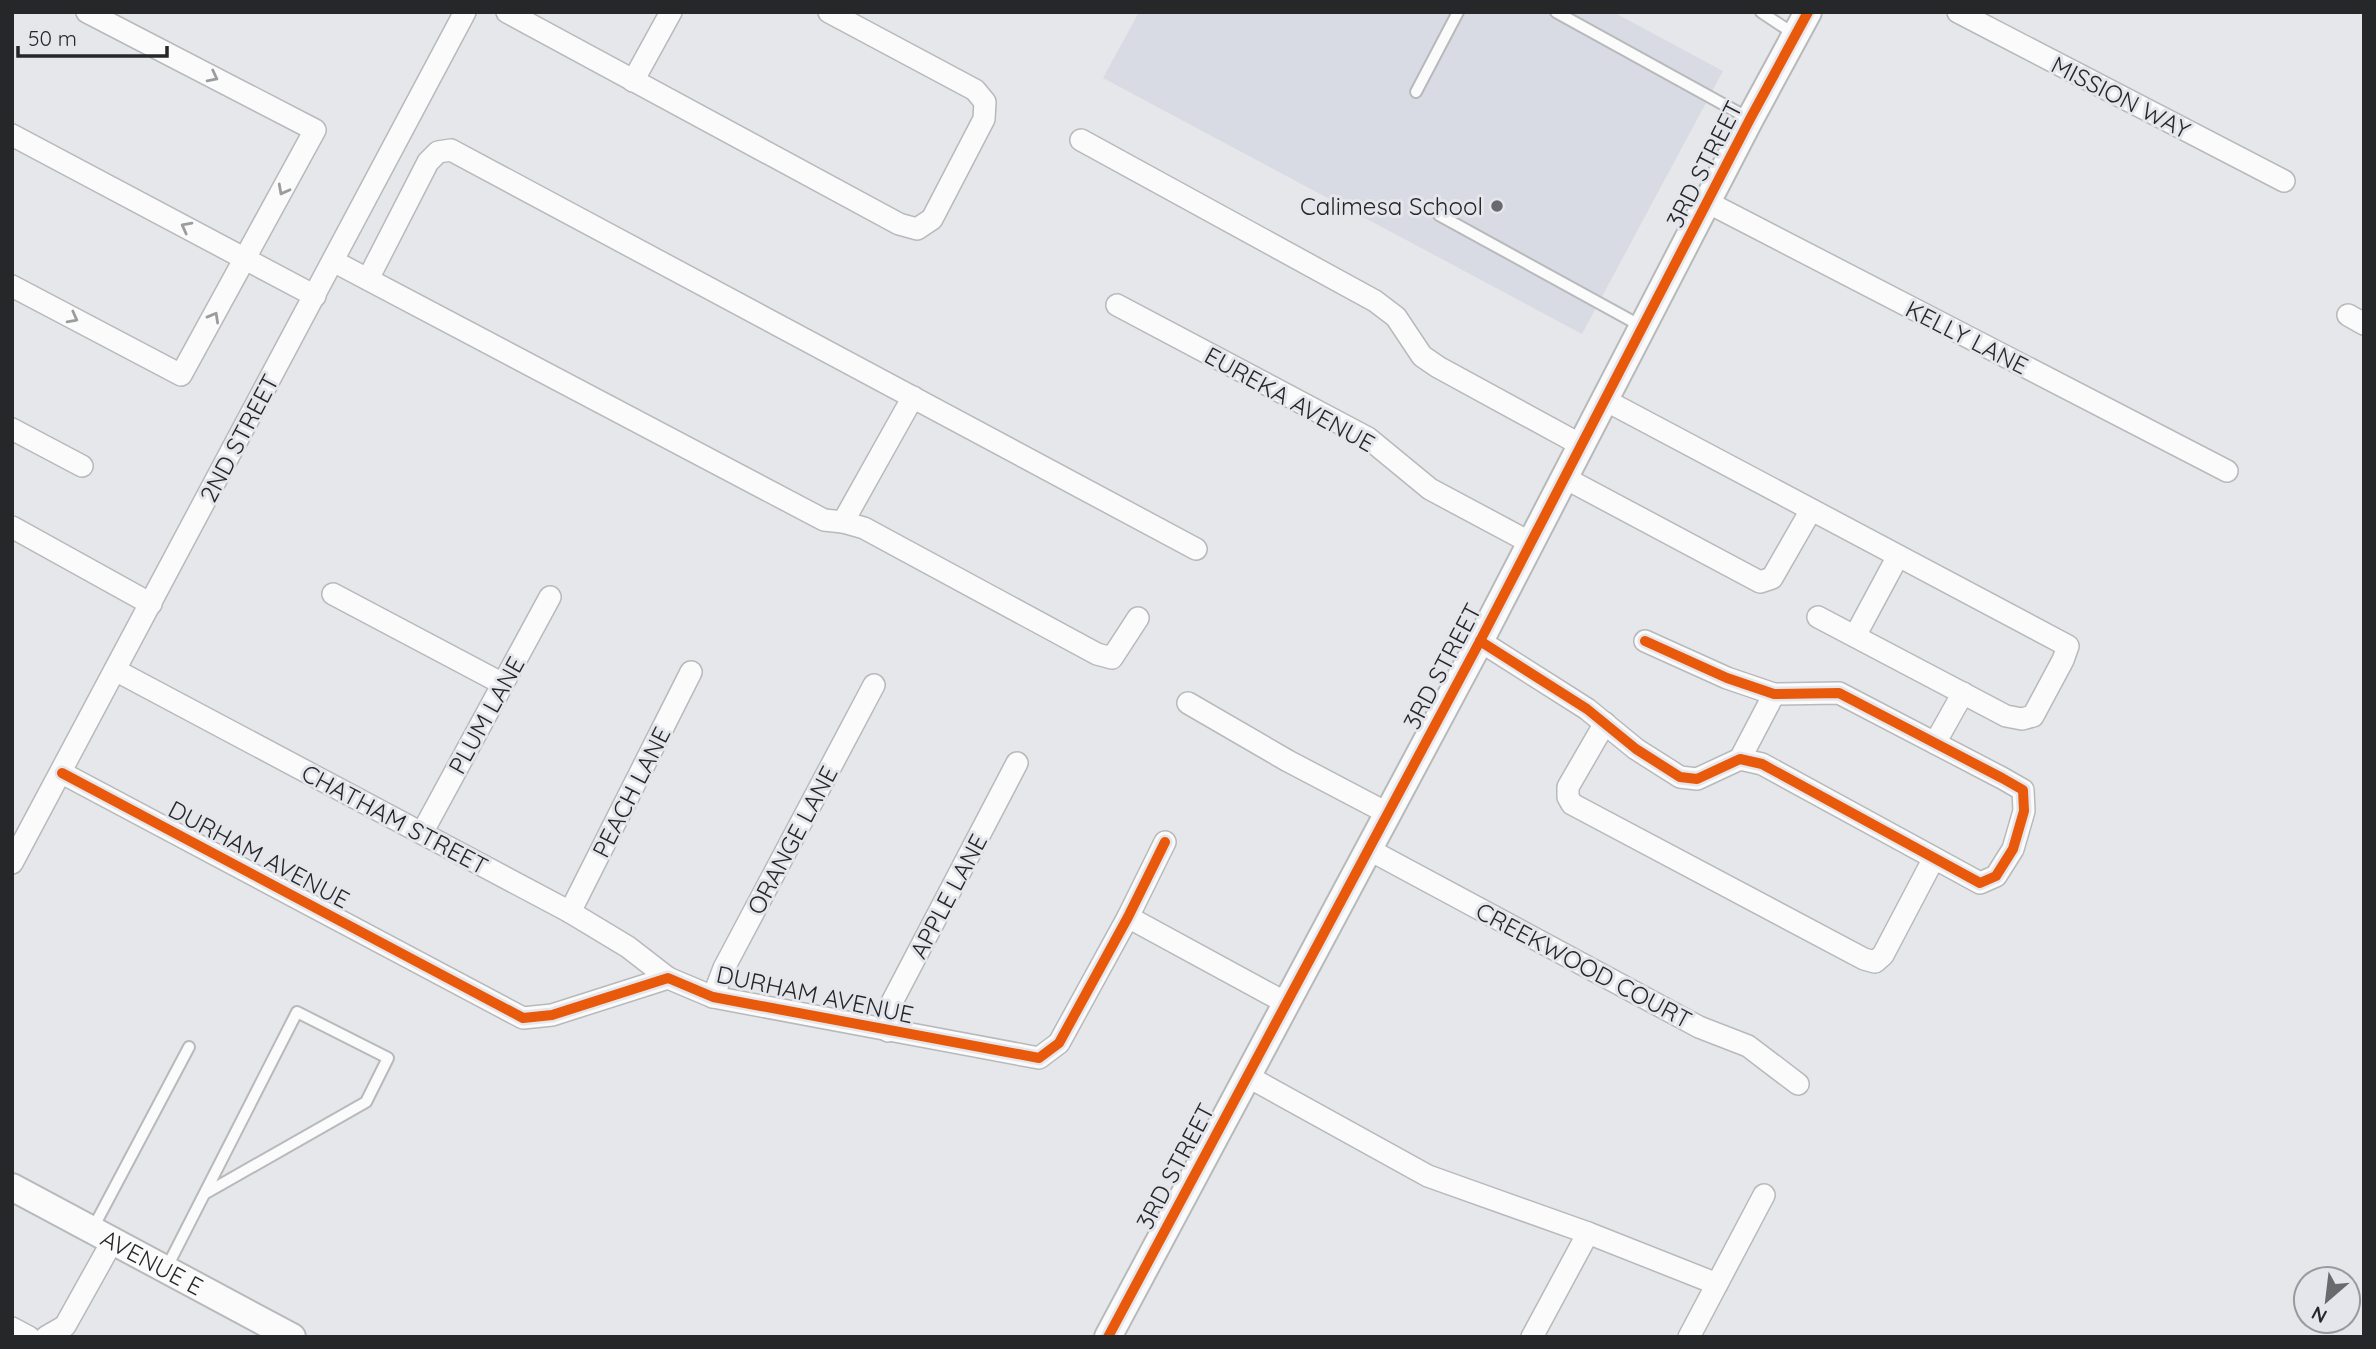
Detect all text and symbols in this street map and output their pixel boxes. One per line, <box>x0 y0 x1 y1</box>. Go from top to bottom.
scale bar <box>18 14 166 58</box>
text: 50 m <box>28 25 77 51</box>
street label: MISSION WAY <box>2047 49 2195 145</box>
one-way arrow <box>206 69 218 83</box>
street label: 3RD STREET <box>1659 96 1749 232</box>
one-way arrow <box>277 183 291 196</box>
place label: Calimesa School <box>1300 191 1483 221</box>
marker: Calimesa School <box>1489 198 1505 214</box>
one-way arrow <box>181 222 193 235</box>
street label: KELLY LANE <box>1901 293 2033 381</box>
one-way arrow <box>65 310 78 323</box>
one-way arrow <box>206 312 219 324</box>
street label: EUREKA AVENUE <box>1200 340 1380 458</box>
street label: 2ND STREET <box>193 369 285 507</box>
street label: 3RD STREET <box>1396 598 1488 734</box>
street label: PLUM LANE <box>441 651 531 779</box>
street label: PEACH LANE <box>585 722 677 862</box>
street label: CHATHAM STREET <box>297 757 493 881</box>
street label: ORANGE LANE <box>740 761 844 919</box>
street label: DURHAM AVENUE <box>163 794 355 914</box>
street label: APPLE LANE <box>903 829 993 963</box>
street label: CREEKWOOD COURT <box>1471 895 1697 1035</box>
street label: DURHAM AVENUE <box>714 958 916 1030</box>
street label: 3RD STREET <box>1129 1098 1221 1234</box>
street label: AVENUE E <box>96 1223 208 1302</box>
north arrow <box>2292 1265 2362 1335</box>
text: N <box>2307 1301 2331 1329</box>

